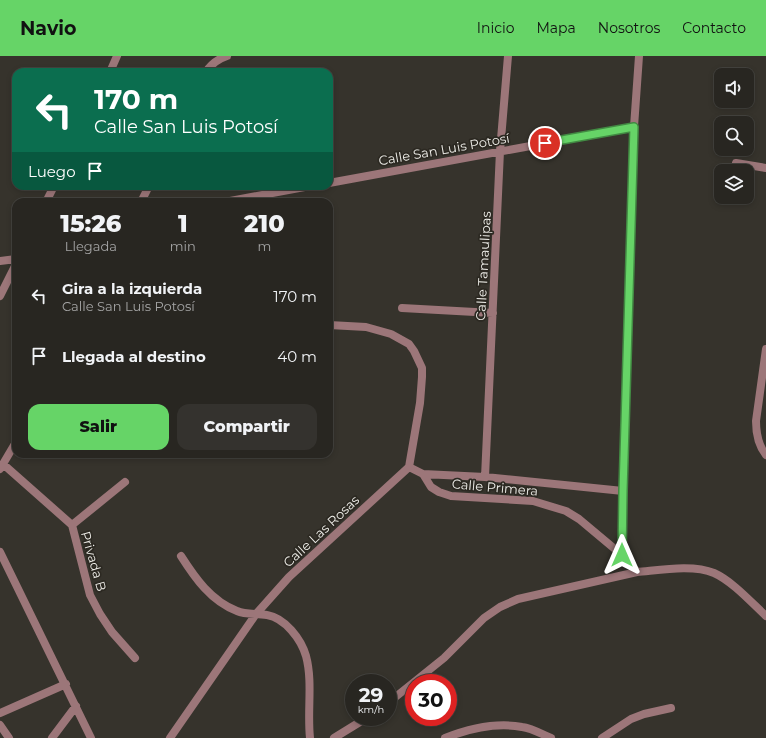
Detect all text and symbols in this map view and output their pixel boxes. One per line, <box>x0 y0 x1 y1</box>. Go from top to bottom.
text: Navio <box>20 17 76 40</box>
text: Inicio <box>477 19 514 37</box>
text: Mapa <box>536 19 576 37</box>
text: Nosotros <box>598 19 660 37</box>
text: Contacto <box>682 19 746 37</box>
map controls <box>714 68 754 204</box>
button: sound <box>714 68 754 108</box>
text: 170 m <box>94 82 178 116</box>
icon: left <box>28 84 80 136</box>
text: Calle San Luis Potosí <box>94 116 278 138</box>
button: search <box>714 116 754 156</box>
pin <box>528 126 562 160</box>
street label: Calle San Luis Potosí <box>377 130 511 168</box>
icon: arrive <box>534 132 556 154</box>
icon: arrive <box>84 160 106 182</box>
text: Luego <box>28 162 76 181</box>
button: layers <box>714 164 754 204</box>
text: 15:26 <box>60 209 121 238</box>
text: 1 <box>178 209 188 238</box>
text: 210 <box>244 209 285 238</box>
street label: Calle Tamaulipas <box>472 211 494 321</box>
text: Llegada <box>65 238 117 254</box>
text: min <box>170 238 196 254</box>
text: m <box>257 238 271 254</box>
text: Gira a la izquierda <box>62 279 202 298</box>
icon: left <box>28 285 50 307</box>
text: 170 m <box>273 287 317 306</box>
text: Calle San Luis Potosí <box>62 298 195 314</box>
icon: arrive <box>28 345 50 367</box>
text: Llegada al destino <box>62 347 206 366</box>
text: 40 m <box>277 347 317 366</box>
button: Salir <box>28 404 169 450</box>
button: Compartir <box>177 404 317 450</box>
street label: Calle Primera <box>451 475 539 499</box>
street label: Calle Las Rosas <box>280 492 362 570</box>
street label: Privada B <box>78 529 110 593</box>
position arrow <box>601 534 643 576</box>
speed limit sign: 30 <box>405 674 457 726</box>
text: 29 <box>359 683 383 707</box>
text: km/h <box>358 703 384 716</box>

